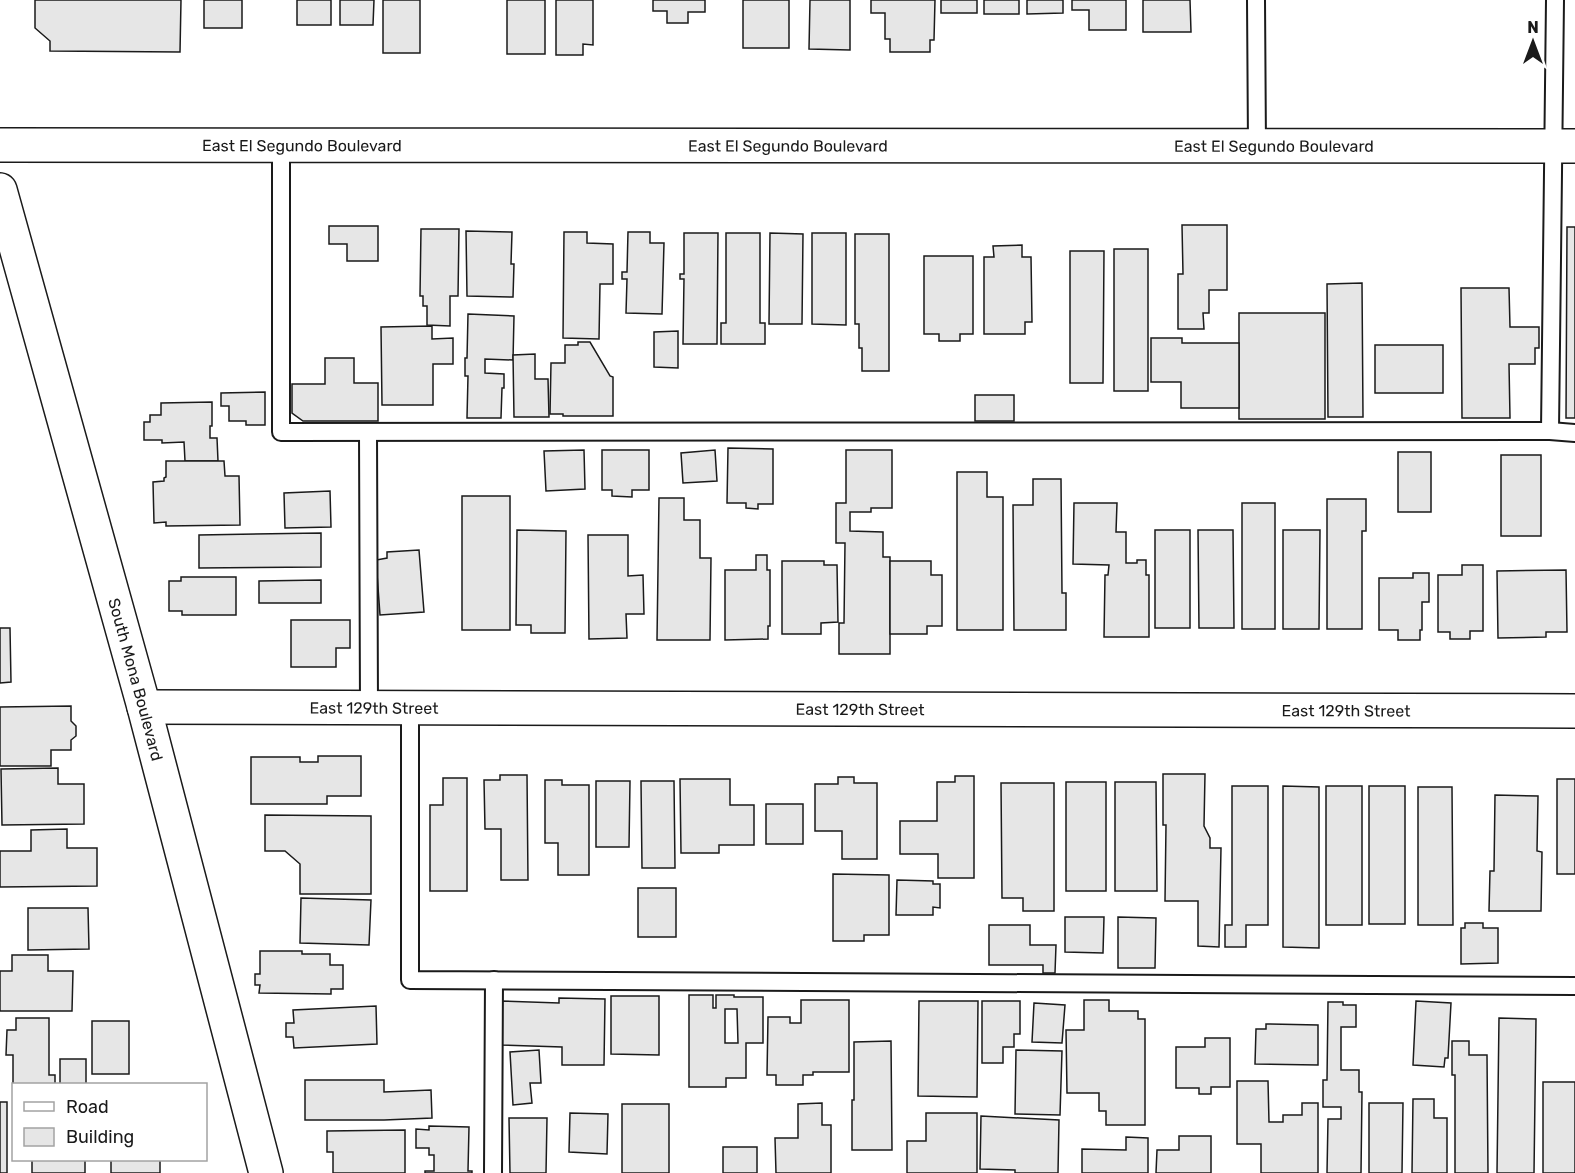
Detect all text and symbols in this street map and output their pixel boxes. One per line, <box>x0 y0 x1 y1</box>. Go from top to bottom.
north arrow <box>1503 12 1563 72</box>
text: N <box>1527 18 1539 37</box>
street label: East El Segundo Boulevard <box>202 136 402 155</box>
street label: East El Segundo Boulevard <box>688 136 888 156</box>
street label: East El Segundo Boulevard <box>1174 137 1374 156</box>
street label: South Mona Boulevard <box>104 596 167 763</box>
street label: East 129th Street <box>310 698 438 718</box>
street label: East 129th Street <box>796 700 924 719</box>
street label: East 129th Street <box>1282 701 1410 721</box>
legend <box>12 1083 207 1161</box>
text: Road <box>66 1096 109 1118</box>
text: Building <box>66 1126 134 1148</box>

